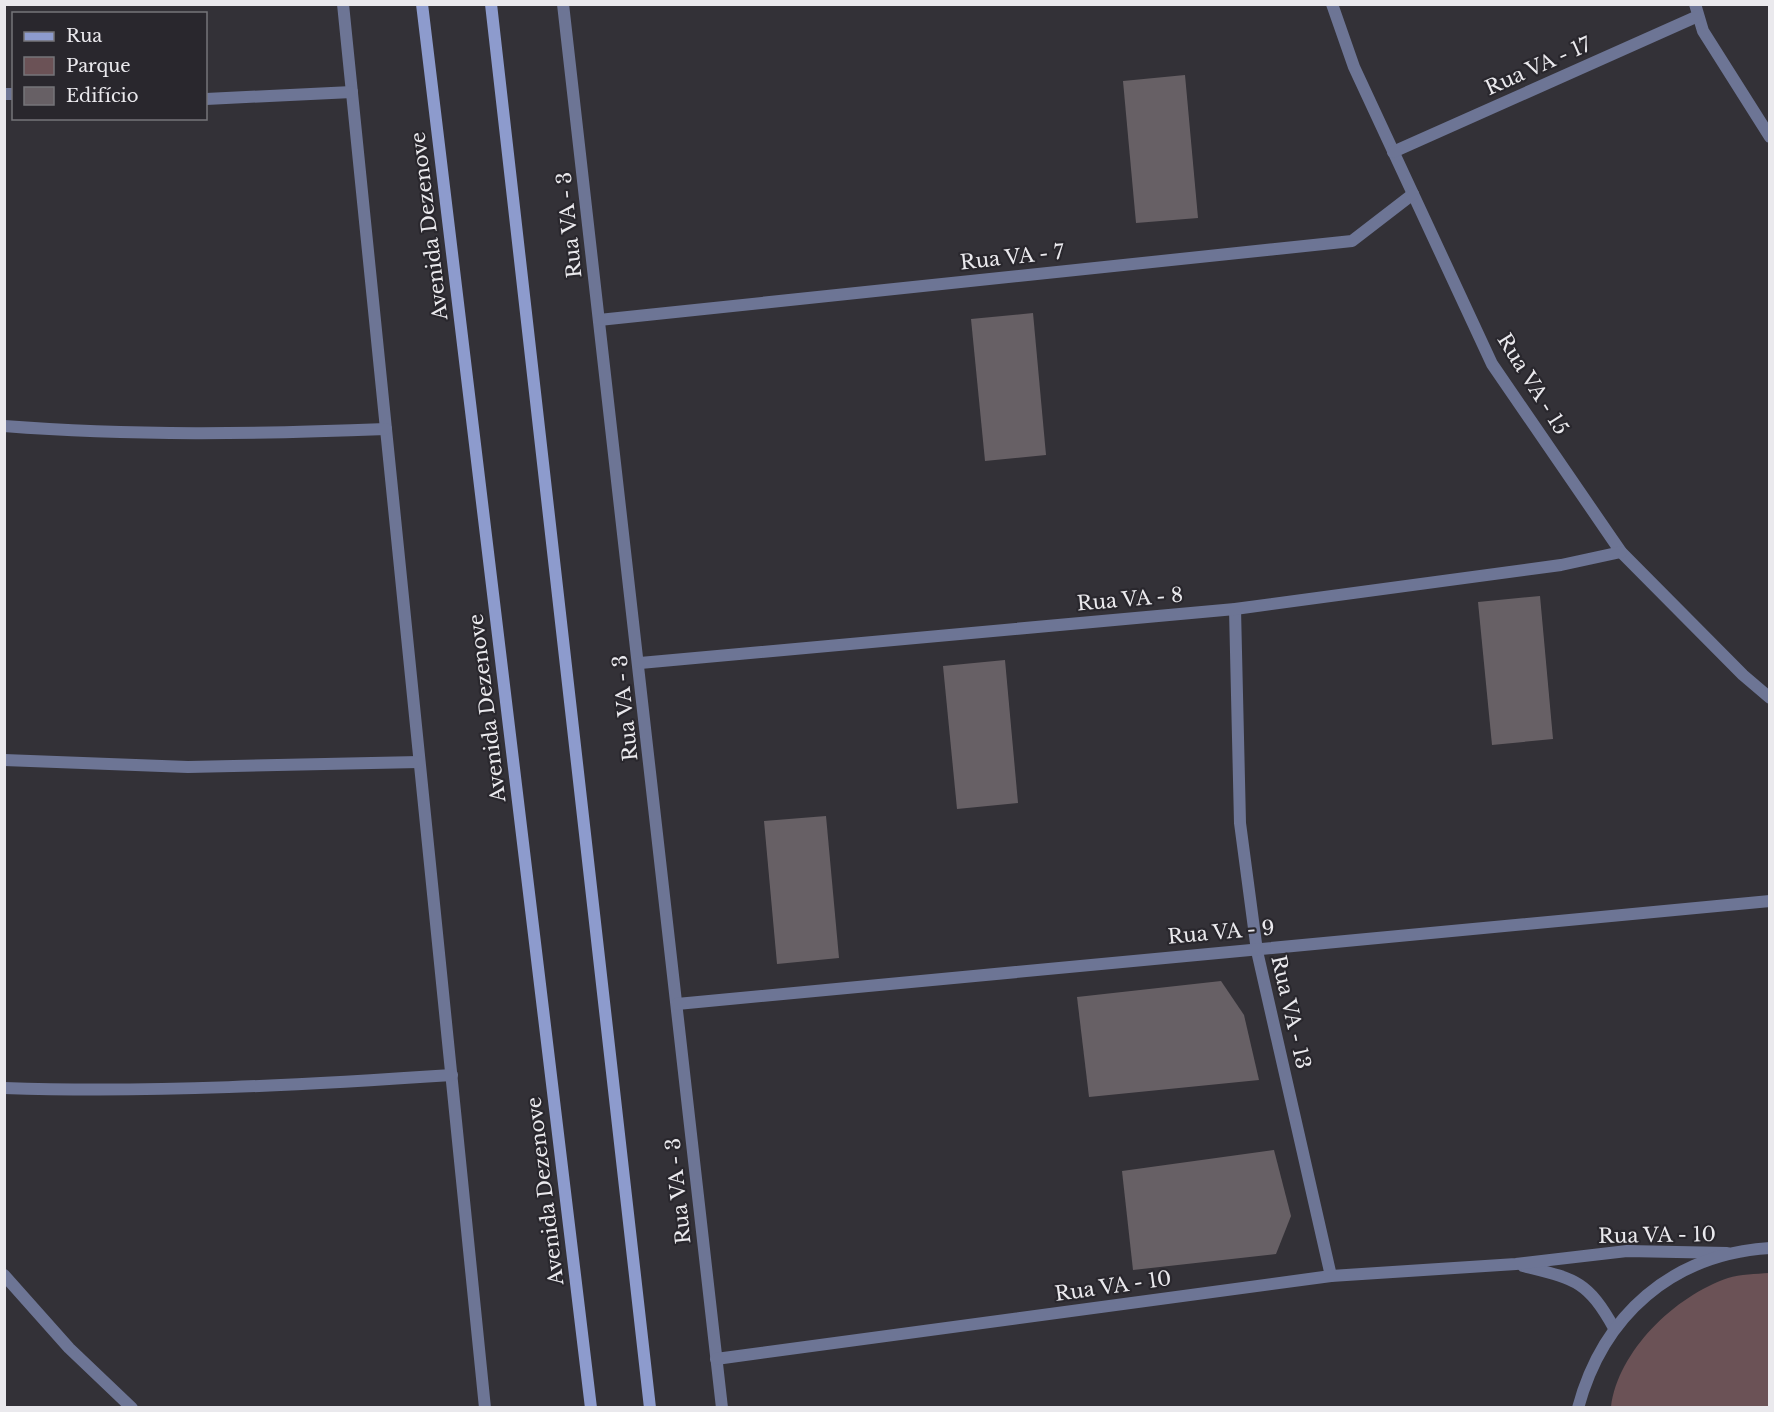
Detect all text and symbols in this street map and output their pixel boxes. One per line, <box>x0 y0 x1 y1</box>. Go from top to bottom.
legend <box>12 12 207 120</box>
text: Rua <box>66 25 102 47</box>
street label: Rua VA - 17 <box>1481 32 1596 100</box>
text: Parque <box>66 55 131 77</box>
text: Edifício <box>66 85 139 107</box>
street label: Avenida Dezenove <box>406 130 453 323</box>
street label: Rua VA - 3 <box>551 171 587 279</box>
street label: Rua VA - 7 <box>959 240 1066 274</box>
street label: Rua VA - 15 <box>1492 329 1574 439</box>
street label: Rua VA - 8 <box>1076 582 1184 616</box>
street label: Avenida Dezenove <box>464 612 511 805</box>
street label: Rua VA - 3 <box>607 654 643 762</box>
street label: Rua VA - 9 <box>1167 915 1275 949</box>
street label: Rua VA - 13 <box>1266 953 1316 1071</box>
street label: Avenida Dezenove <box>522 1095 569 1288</box>
street label: Rua VA - 3 <box>660 1137 696 1245</box>
street label: Rua VA - 10 <box>1598 1222 1716 1248</box>
street label: Rua VA - 10 <box>1053 1266 1173 1306</box>

